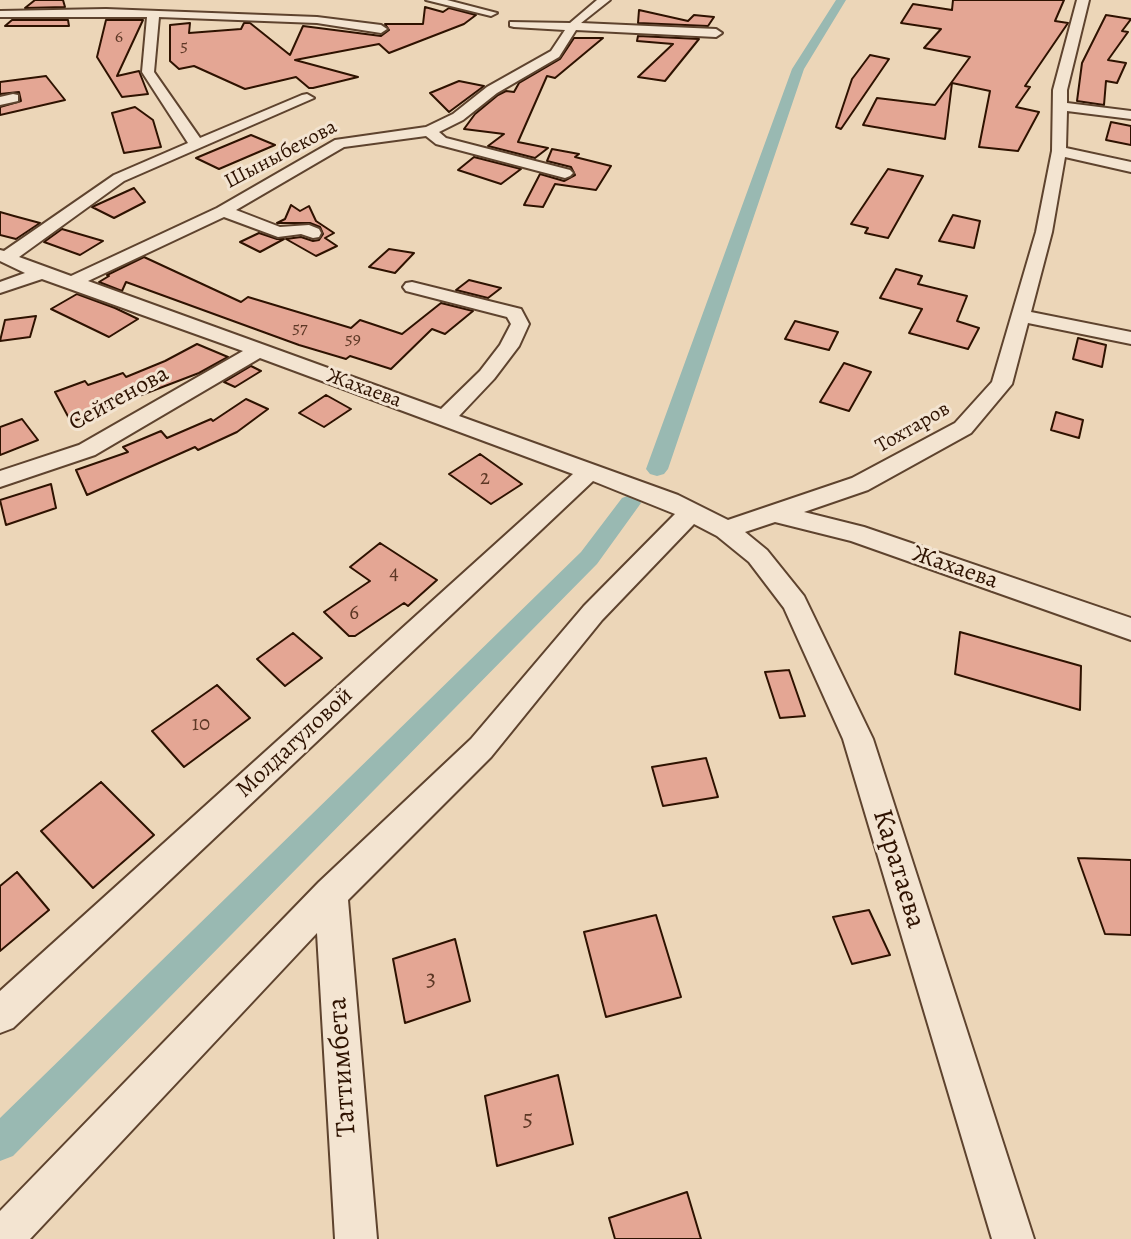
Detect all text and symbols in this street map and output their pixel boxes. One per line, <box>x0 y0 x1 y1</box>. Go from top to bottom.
house number: 6 <box>115 27 123 49</box>
house number: 5 <box>180 36 188 58</box>
street label: Шыныбекова <box>220 115 342 195</box>
house number: 57 <box>292 318 308 340</box>
house number: 59 <box>345 329 361 351</box>
street label: Сейтенова <box>64 360 174 438</box>
street label: Жахаева <box>323 364 405 414</box>
street label: Тохтаров <box>871 397 955 459</box>
house number: 2 <box>480 466 490 492</box>
street label: Жахаева <box>908 540 1002 596</box>
house number: 4 <box>389 561 399 587</box>
house number: 6 <box>349 601 359 627</box>
street label: Молдагуловой <box>231 682 359 804</box>
house number: 10 <box>192 712 210 738</box>
street label: Каратаева <box>864 806 932 932</box>
house number: 3 <box>426 966 436 994</box>
street label: Таттимбета <box>321 996 365 1138</box>
house number: 5 <box>523 1106 533 1134</box>

